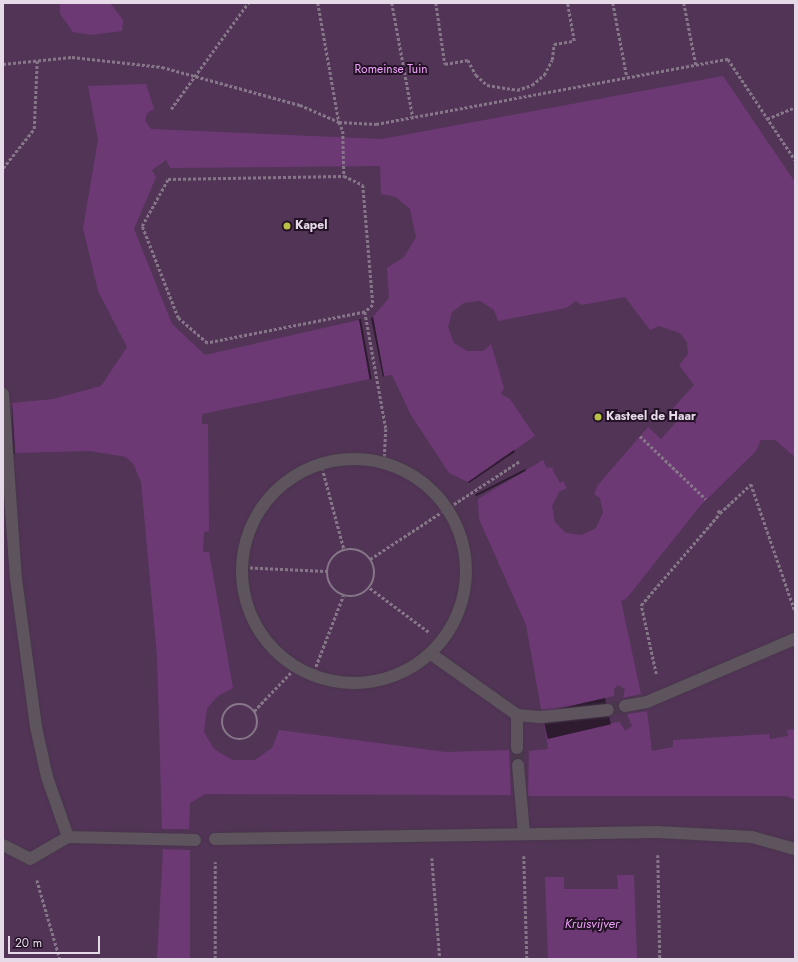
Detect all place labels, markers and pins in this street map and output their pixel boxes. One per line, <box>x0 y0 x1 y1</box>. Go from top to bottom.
place label: Kapel <box>295 219 327 233</box>
marker: Kapel <box>282 221 292 231</box>
place label: Kasteel de Haar <box>606 410 696 424</box>
marker: Kasteel de Haar <box>593 412 603 422</box>

